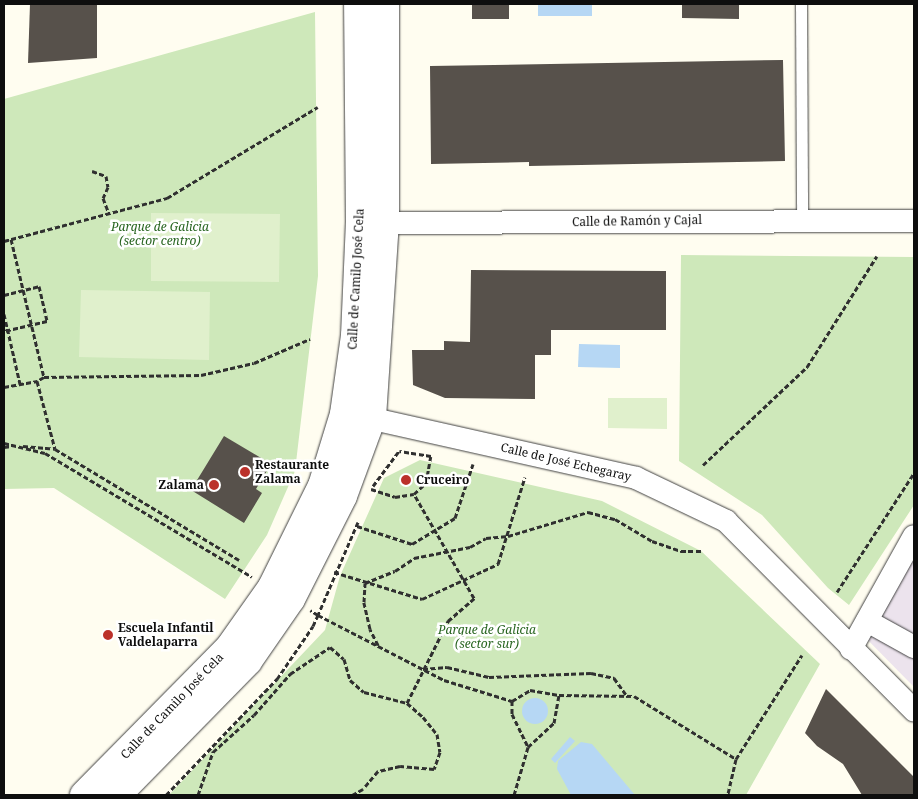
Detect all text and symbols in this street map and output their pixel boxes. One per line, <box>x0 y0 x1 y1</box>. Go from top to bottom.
street label: Calle de Camilo José Cela <box>345 208 367 350</box>
street label: Calle de Ramón y Cajal <box>572 213 702 229</box>
park label: Parque de Galicia (sector centro) <box>111 220 209 248</box>
street label: Calle de José Echegaray <box>499 440 633 484</box>
place label: Restaurante Zalama <box>255 458 329 486</box>
marker: Restaurante Zalama <box>239 466 251 478</box>
place label: Cruceiro <box>416 473 469 487</box>
marker: Cruceiro <box>400 474 412 486</box>
place label: Zalama <box>158 478 204 492</box>
marker: Zalama <box>208 479 220 491</box>
place label: Escuela Infantil Valdelaparra <box>118 621 214 649</box>
park label: Parque de Galicia (sector sur) <box>438 623 536 651</box>
marker: Escuela Infantil Valdelaparra <box>102 629 114 641</box>
street label: Calle de Camilo José Cela <box>118 650 226 762</box>

